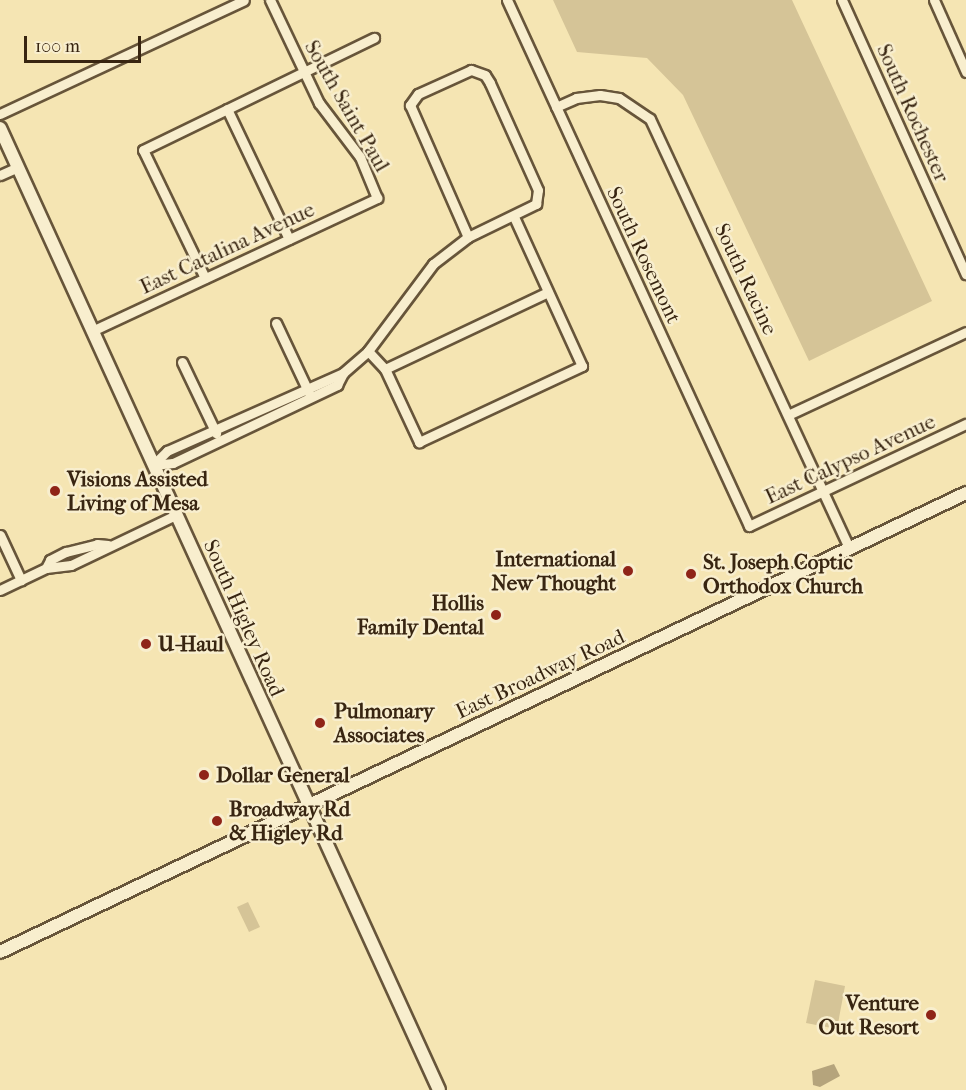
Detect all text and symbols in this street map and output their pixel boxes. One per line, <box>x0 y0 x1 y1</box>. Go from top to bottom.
scale bar <box>27 24 144 62</box>
text: 100 m <box>35 36 80 57</box>
street label: South Saint Paul <box>299 36 395 176</box>
street label: South Rochester <box>871 40 955 186</box>
street label: South Rosemont <box>601 183 687 327</box>
street label: East Catalina Avenue <box>136 197 318 299</box>
street label: South Racine <box>709 219 783 339</box>
street label: East Calypso Avenue <box>761 409 939 509</box>
place label: Visions Assisted Living of Mesa <box>67 466 208 516</box>
marker: Visions Assisted Living of Mesa <box>48 484 62 498</box>
street label: South Higley Road <box>198 536 290 700</box>
place label: International New Thought <box>491 546 616 596</box>
place label: St. Joseph Coptic Orthodox Church <box>703 549 863 599</box>
marker: International New Thought <box>621 564 635 578</box>
marker: St. Joseph Coptic Orthodox Church <box>684 567 698 581</box>
place label: Hollis Family Dental <box>357 590 484 640</box>
marker: Hollis Family Dental <box>489 608 503 622</box>
street label: East Broadway Road <box>451 624 629 724</box>
place label: U-Haul <box>158 631 224 657</box>
marker: U-Haul <box>139 637 153 651</box>
place label: Pulmonary Associates <box>334 698 434 748</box>
marker: Pulmonary Associates <box>311 714 329 732</box>
place label: Dollar General <box>216 762 349 788</box>
marker: Dollar General <box>197 768 211 782</box>
place label: Broadway Rd & Higley Rd <box>229 796 350 846</box>
marker: Broadway Rd & Higley Rd <box>210 814 224 828</box>
place label: Venture Out Resort <box>818 990 919 1040</box>
marker: Venture Out Resort <box>924 1008 938 1022</box>

